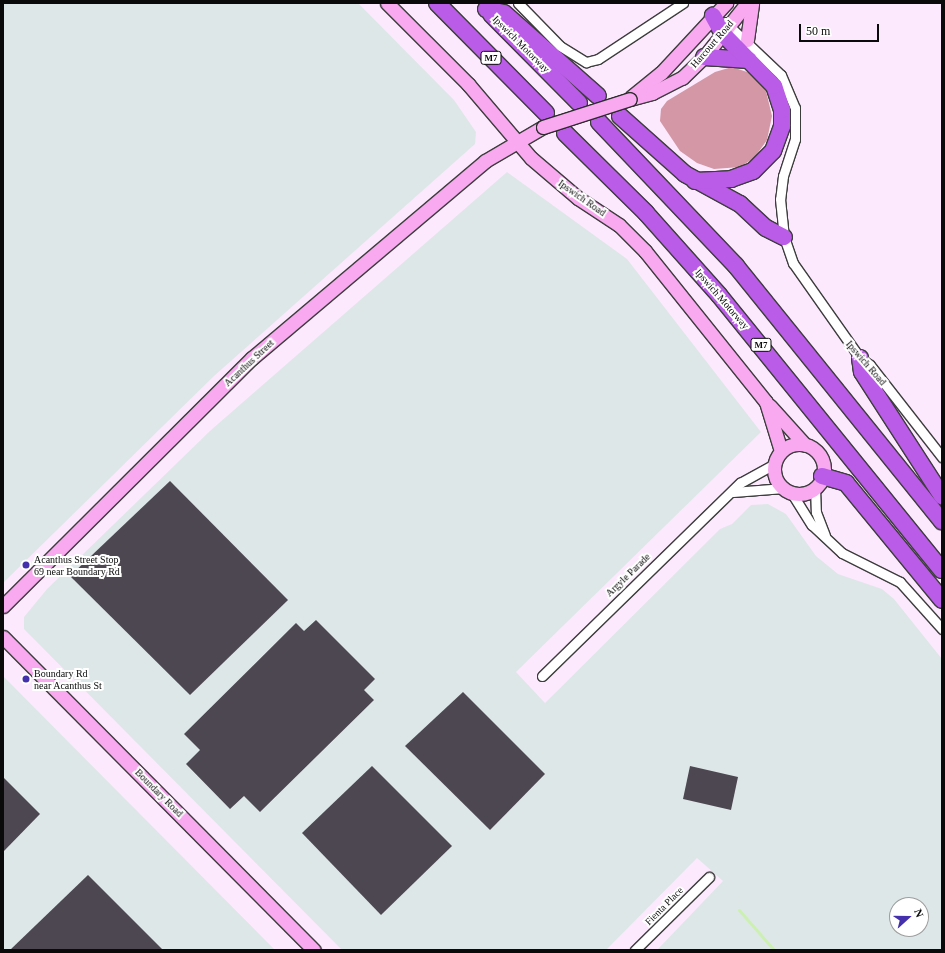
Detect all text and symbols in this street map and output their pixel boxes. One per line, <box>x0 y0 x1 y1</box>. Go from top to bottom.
street label: Ipswich Motorway <box>490 13 552 75</box>
scale bar <box>801 16 881 42</box>
street label: Harcourt Road <box>688 18 736 70</box>
text: 50 m <box>806 24 830 38</box>
road number: M7 <box>480 51 502 65</box>
street label: Ipswich Road <box>556 177 608 219</box>
street label: Ipswich Motorway <box>693 266 751 332</box>
street label: Acanthus Street <box>222 337 276 389</box>
road number: M7 <box>750 338 772 352</box>
street label: Ipswich Road <box>843 338 889 388</box>
street label: Argyle Parade <box>603 551 653 599</box>
place label: Acanthus Street Stop 69 near Boundary Rd <box>34 553 120 576</box>
marker: Acanthus Street Stop 69 near Boundary Rd <box>21 560 31 570</box>
place label: Boundary Rd near Acanthus St <box>34 667 102 690</box>
marker: Boundary Rd near Acanthus St <box>21 674 31 684</box>
street label: Boundary Road <box>132 766 186 820</box>
street label: Fienta Place <box>642 884 686 928</box>
north arrow <box>889 897 929 937</box>
text: N <box>912 907 926 919</box>

